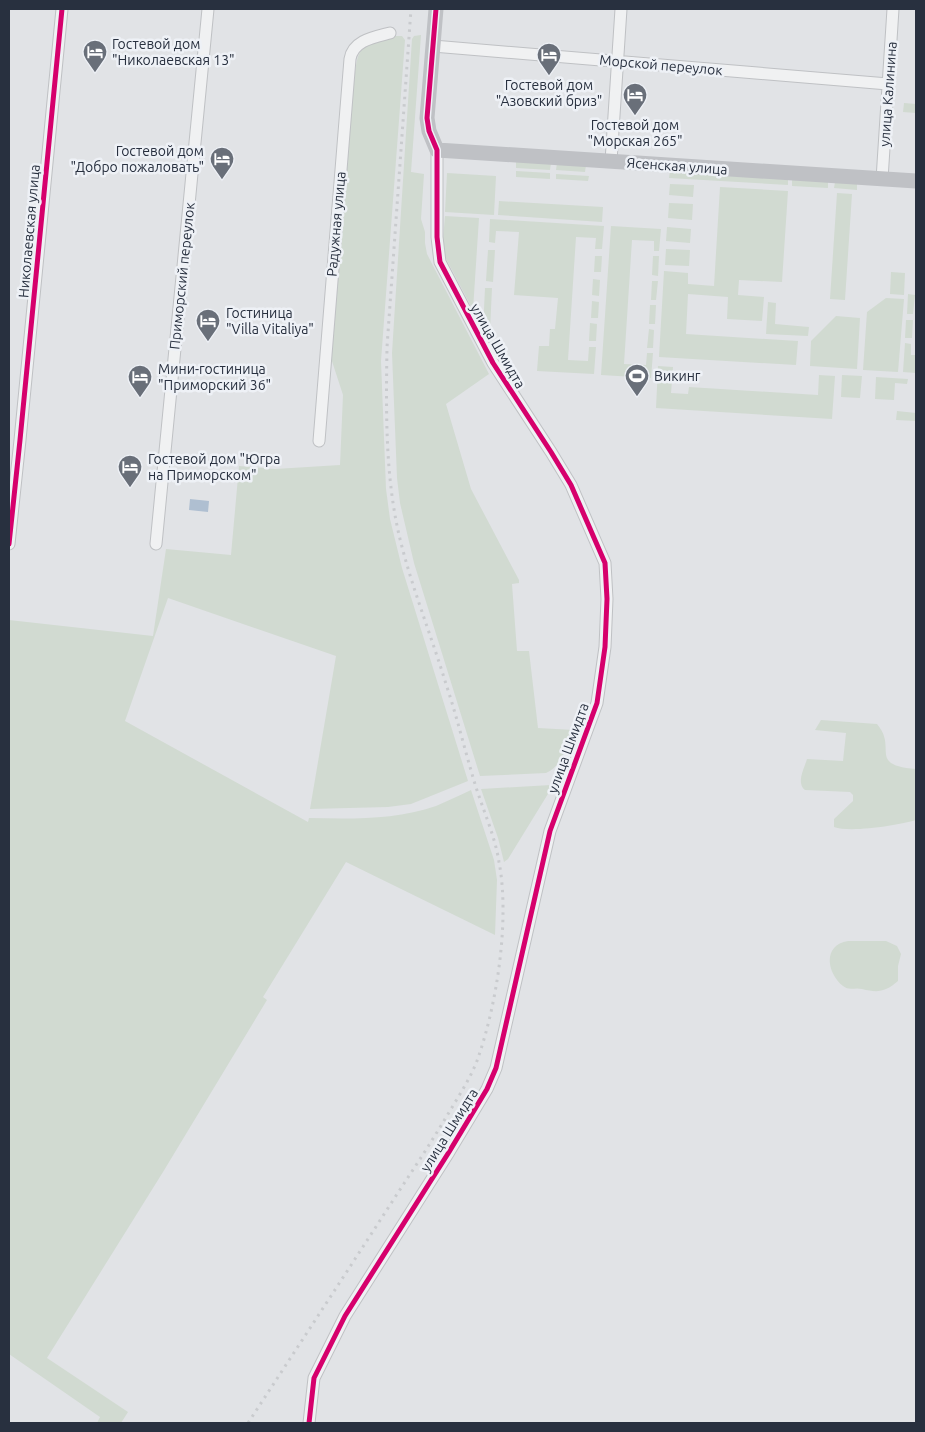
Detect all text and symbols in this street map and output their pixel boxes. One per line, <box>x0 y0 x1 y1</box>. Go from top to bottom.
place label: Гостевой дом "Николаевская 13" <box>112 36 235 68</box>
hotel icon: Гостевой дом "Николаевская 13" <box>82 39 108 73</box>
street label: улица Калинина <box>876 41 900 147</box>
hotel icon: Гостевой дом "Азовский бриз" <box>536 42 562 76</box>
street label: Морской переулок <box>599 52 723 78</box>
place label: Гостевой дом "Азовский бриз" <box>496 77 602 109</box>
hotel icon: Гостевой дом "Морская 265" <box>622 82 648 116</box>
place label: Гостевой дом "Морская 265" <box>587 117 683 149</box>
place label: Гостевой дом "Добро пожаловать" <box>70 143 204 175</box>
hotel icon: Гостевой дом "Добро пожаловать" <box>209 146 235 180</box>
street label: Ясенская улица <box>626 154 728 178</box>
street label: Николаевская улица <box>15 164 43 298</box>
street label: Радужная улица <box>323 171 349 277</box>
street label: Приморский переулок <box>166 202 198 350</box>
street label: улица Шмидта <box>467 301 529 391</box>
place label: Гостиница "Villa Vitaliya" <box>226 305 314 337</box>
hotel icon: Гостиница "Villa Vitaliya" <box>195 308 221 342</box>
place label: Мини-гостиница "Приморский 36" <box>158 361 271 393</box>
sports icon: Викинг <box>624 363 650 397</box>
hotel icon: Мини-гостиница "Приморский 36" <box>127 364 153 398</box>
place label: Викинг <box>654 368 701 384</box>
place label: Гостевой дом "Югра на Приморском" <box>148 451 280 483</box>
hotel icon: Гостевой дом "Югра на Приморском" <box>117 454 143 488</box>
street label: улица Шмидта <box>544 701 592 795</box>
street label: улица Шмидта <box>417 1085 481 1175</box>

